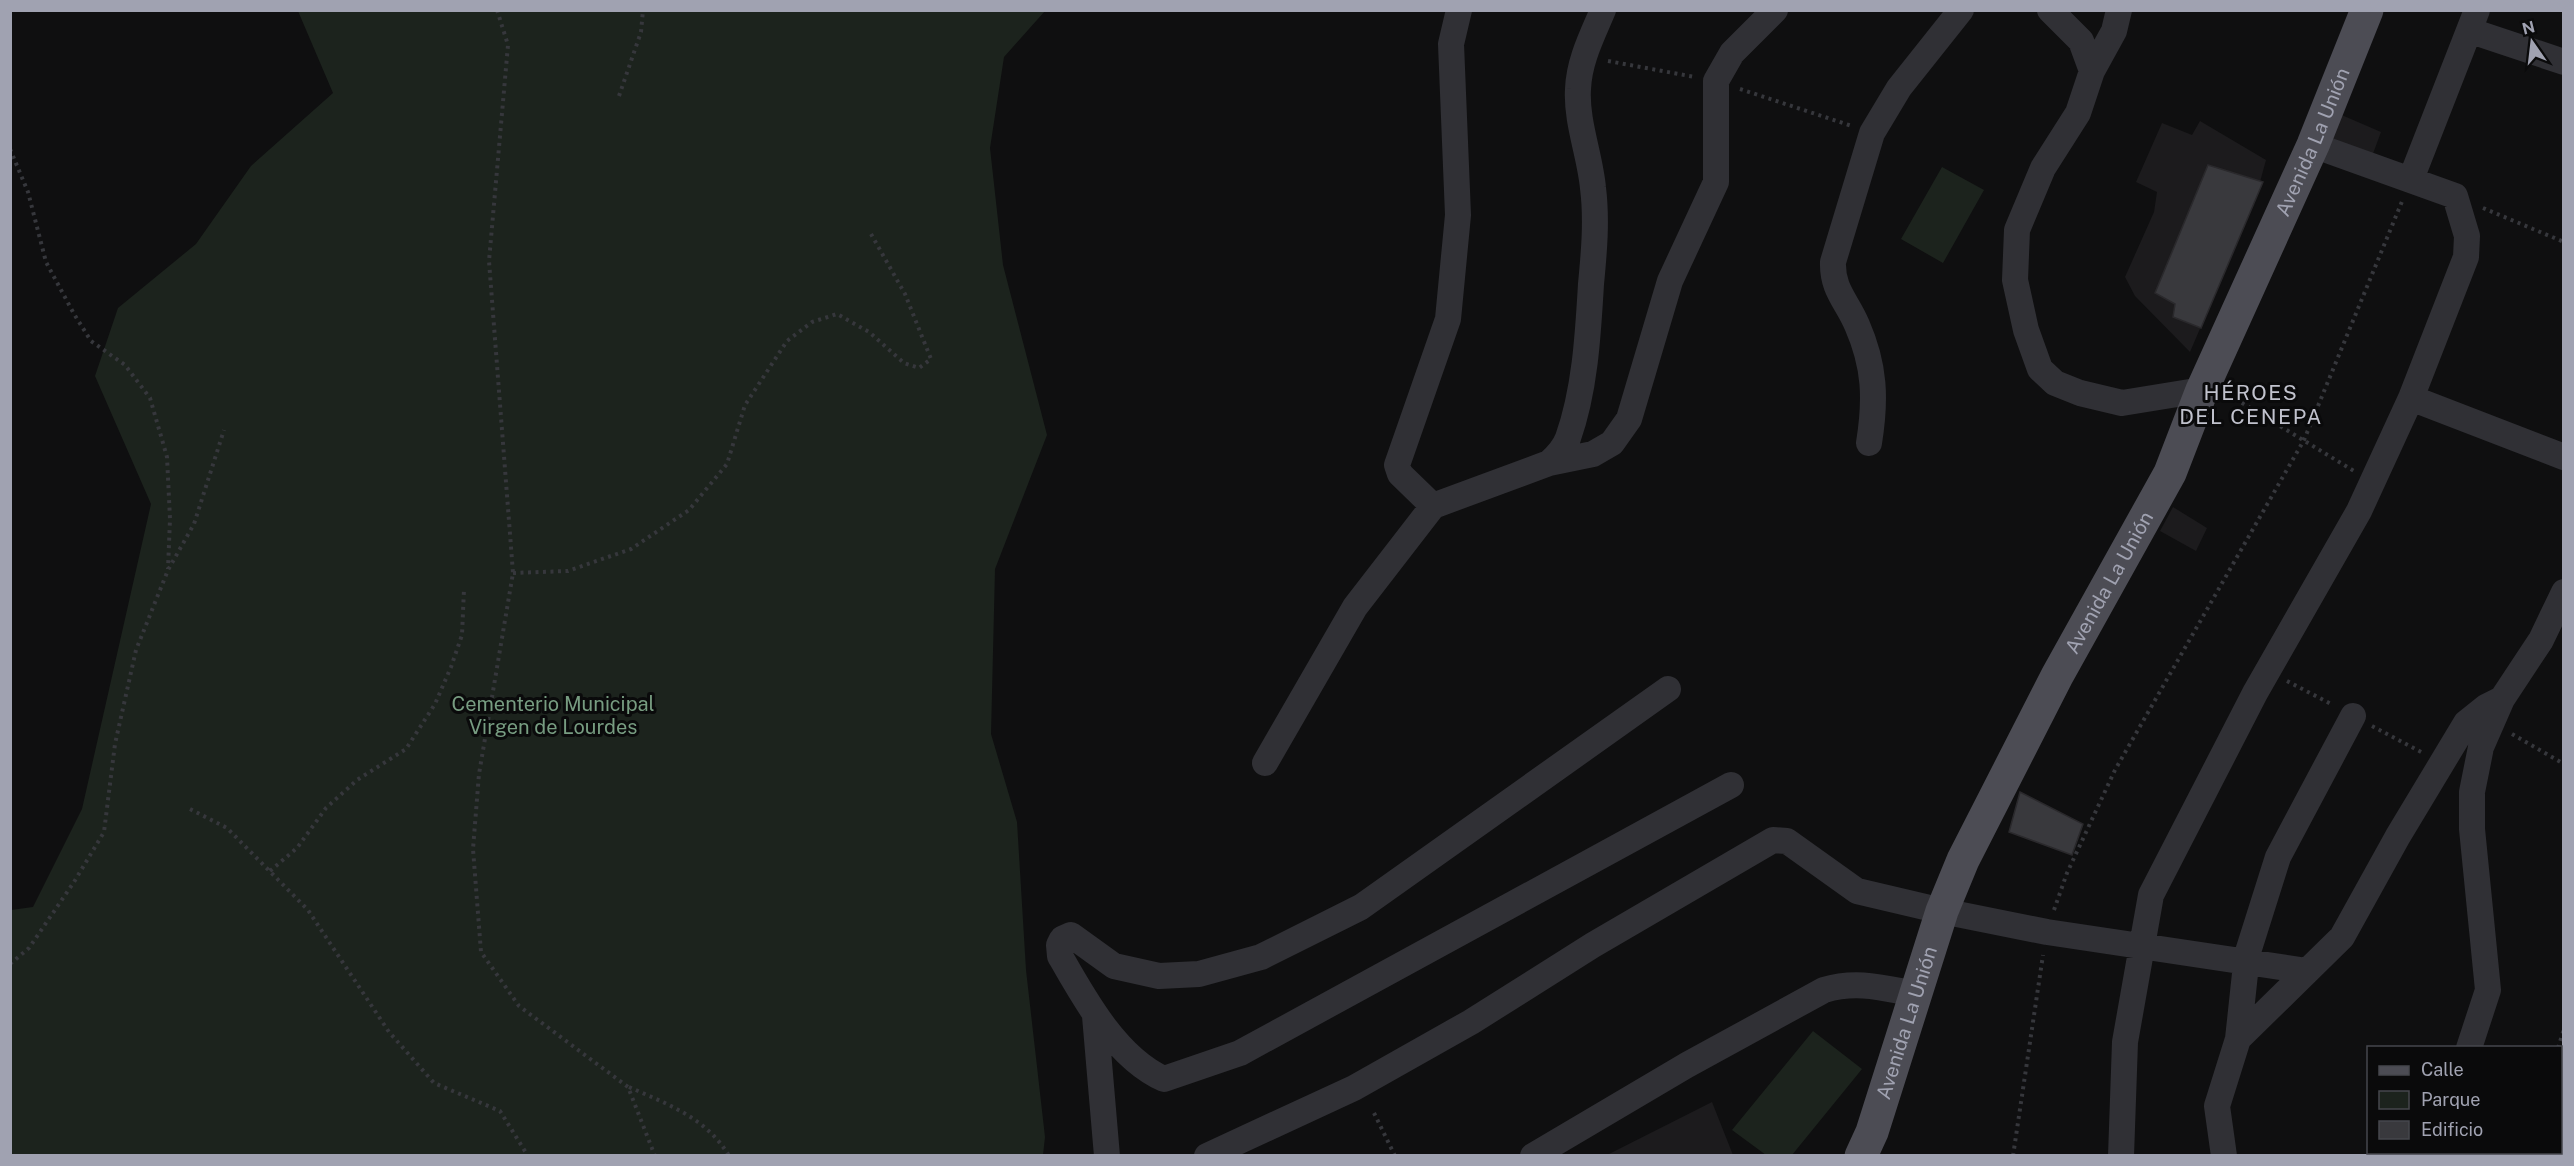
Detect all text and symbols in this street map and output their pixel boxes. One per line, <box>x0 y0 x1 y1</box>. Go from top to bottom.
north arrow <box>2502 12 2562 72</box>
text: N <box>2520 17 2537 39</box>
street label: Avenida La Unión <box>2270 64 2355 220</box>
district label: HÉROES DEL CENEPA <box>2179 380 2323 429</box>
street label: Avenida La Unión <box>2060 507 2158 658</box>
park label: Cementerio Municipal Virgen de Lourdes <box>451 692 655 739</box>
street label: Avenida La Unión <box>1871 943 1942 1102</box>
legend <box>2367 1046 2562 1154</box>
text: Calle <box>2421 1059 2464 1080</box>
text: Parque <box>2421 1089 2481 1110</box>
text: Edificio <box>2421 1119 2483 1140</box>

